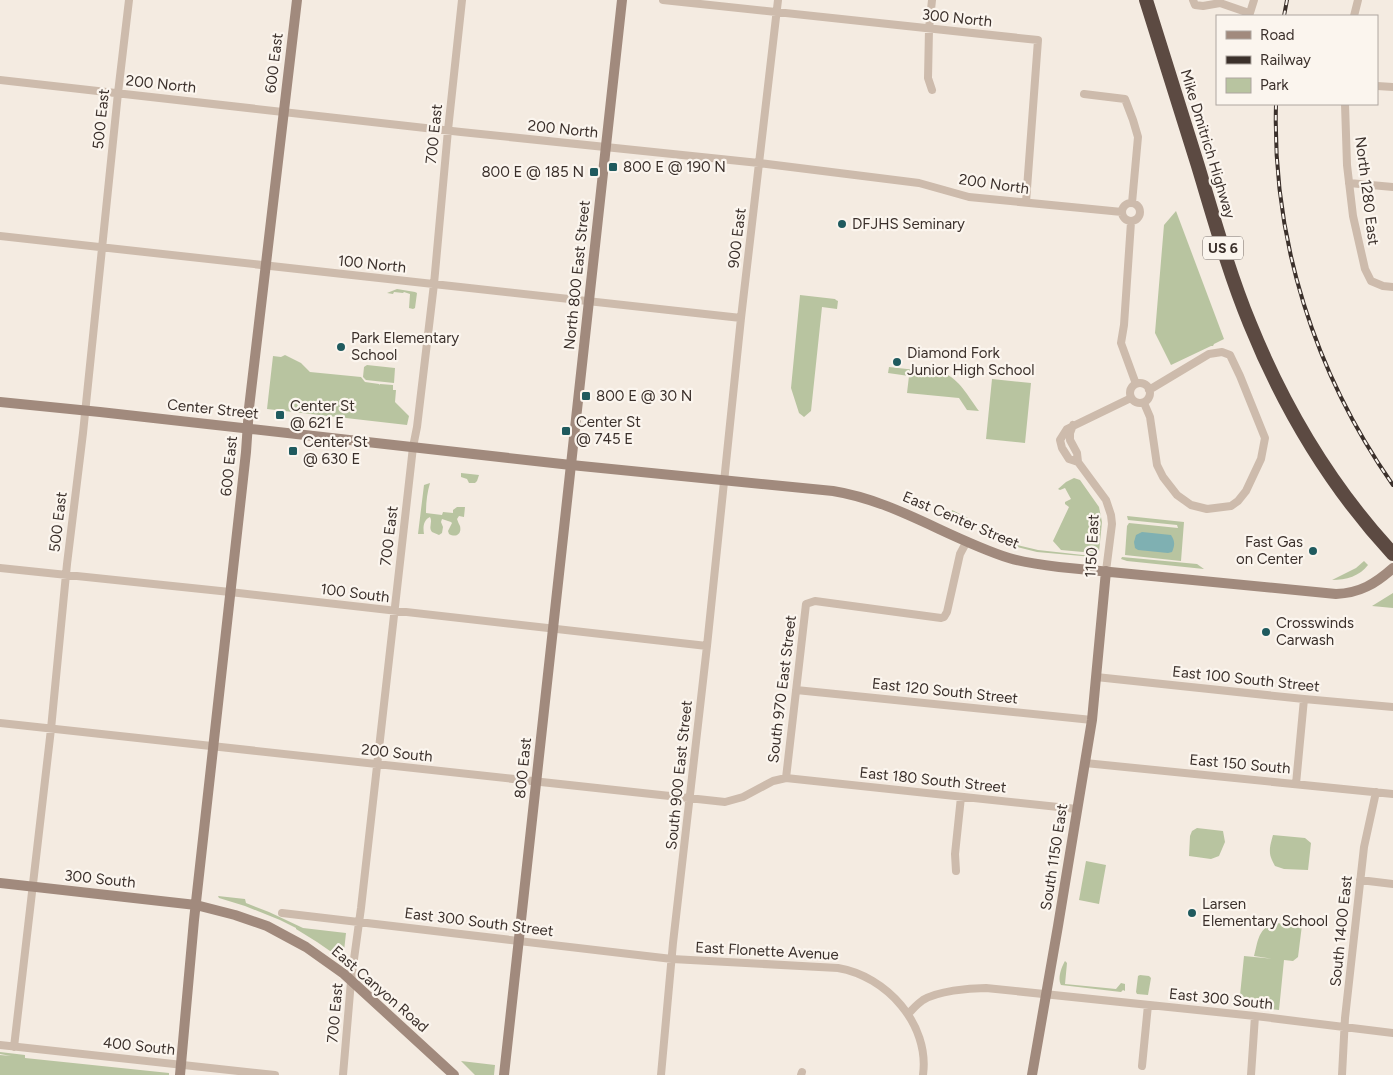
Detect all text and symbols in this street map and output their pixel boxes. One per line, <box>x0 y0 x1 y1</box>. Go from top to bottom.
street label: 300 North <box>921 5 993 31</box>
legend <box>1216 15 1378 105</box>
text: Road <box>1260 26 1295 44</box>
street label: 600 East <box>261 31 287 94</box>
text: Railway <box>1260 51 1311 69</box>
street label: Mike Dmitrich Highway <box>1177 67 1239 221</box>
street label: 200 North <box>125 71 197 97</box>
text: Park <box>1260 76 1289 94</box>
street label: 500 East <box>89 88 113 150</box>
street label: 700 East <box>422 103 446 165</box>
street label: 200 North <box>527 116 599 142</box>
street label: North 1280 East <box>1351 136 1383 247</box>
place label: 800 E @ 190 N <box>623 158 726 176</box>
marker: 800 E @ 190 N <box>607 161 619 173</box>
place label: 800 E @ 185 N <box>481 163 584 181</box>
marker: 800 E @ 185 N <box>588 166 600 178</box>
street label: 200 North <box>958 170 1030 198</box>
street label: North 800 East Street <box>560 199 594 351</box>
street label: 900 East <box>724 206 750 269</box>
place label: DFJHS Seminary <box>852 215 965 233</box>
marker: DFJHS Seminary <box>836 218 848 230</box>
road number: US 6 <box>1203 237 1243 260</box>
street label: 100 North <box>337 251 407 277</box>
place label: Park Elementary School <box>351 329 459 364</box>
marker: Park Elementary School <box>335 341 347 353</box>
place label: Diamond Fork Junior High School <box>907 344 1034 379</box>
marker: Diamond Fork Junior High School <box>891 356 903 368</box>
place label: 800 E @ 30 N <box>596 387 692 405</box>
marker: 800 E @ 30 N <box>580 390 592 402</box>
street label: Center Street <box>166 395 260 423</box>
place label: Center St @ 621 E <box>290 397 355 432</box>
marker: Center St @ 621 E <box>274 409 286 421</box>
place label: Center St @ 745 E <box>576 413 641 448</box>
marker: Center St @ 745 E <box>560 425 572 437</box>
place label: Center St @ 630 E <box>303 433 368 468</box>
street label: 600 East <box>217 435 241 497</box>
marker: Center St @ 630 E <box>287 445 299 457</box>
street label: East Center Street <box>900 487 1022 553</box>
street label: 500 East <box>45 490 71 553</box>
street label: 700 East <box>376 505 402 567</box>
street label: 1150 East <box>1081 513 1103 578</box>
place label: Fast Gas on Center <box>1236 533 1303 568</box>
marker: Fast Gas on Center <box>1307 545 1319 557</box>
street label: 100 South <box>319 580 391 606</box>
street label: South 970 East Street <box>764 614 800 764</box>
place label: Crosswinds Carwash <box>1276 614 1354 649</box>
marker: Crosswinds Carwash <box>1260 626 1272 638</box>
street label: East 100 South Street <box>1171 662 1321 696</box>
street label: East 120 South Street <box>871 674 1019 708</box>
street label: South 900 East Street <box>662 699 696 851</box>
street label: 800 East <box>511 736 535 799</box>
street label: 200 South <box>360 740 434 766</box>
street label: East 150 South <box>1189 751 1291 777</box>
street label: East 180 South Street <box>859 763 1008 797</box>
street label: South 1150 East <box>1037 802 1071 912</box>
street label: 300 South <box>64 866 136 892</box>
street label: South 1400 East <box>1326 874 1356 987</box>
place label: Larsen Elementary School <box>1202 895 1328 930</box>
street label: East 300 South Street <box>403 904 555 940</box>
marker: Larsen Elementary School <box>1186 907 1198 919</box>
street label: East Flonette Avenue <box>695 938 839 964</box>
street label: East Canyon Road <box>328 942 432 1036</box>
street label: 700 East <box>323 982 347 1044</box>
street label: East 300 South <box>1168 985 1274 1013</box>
street label: 400 South <box>102 1033 176 1059</box>

